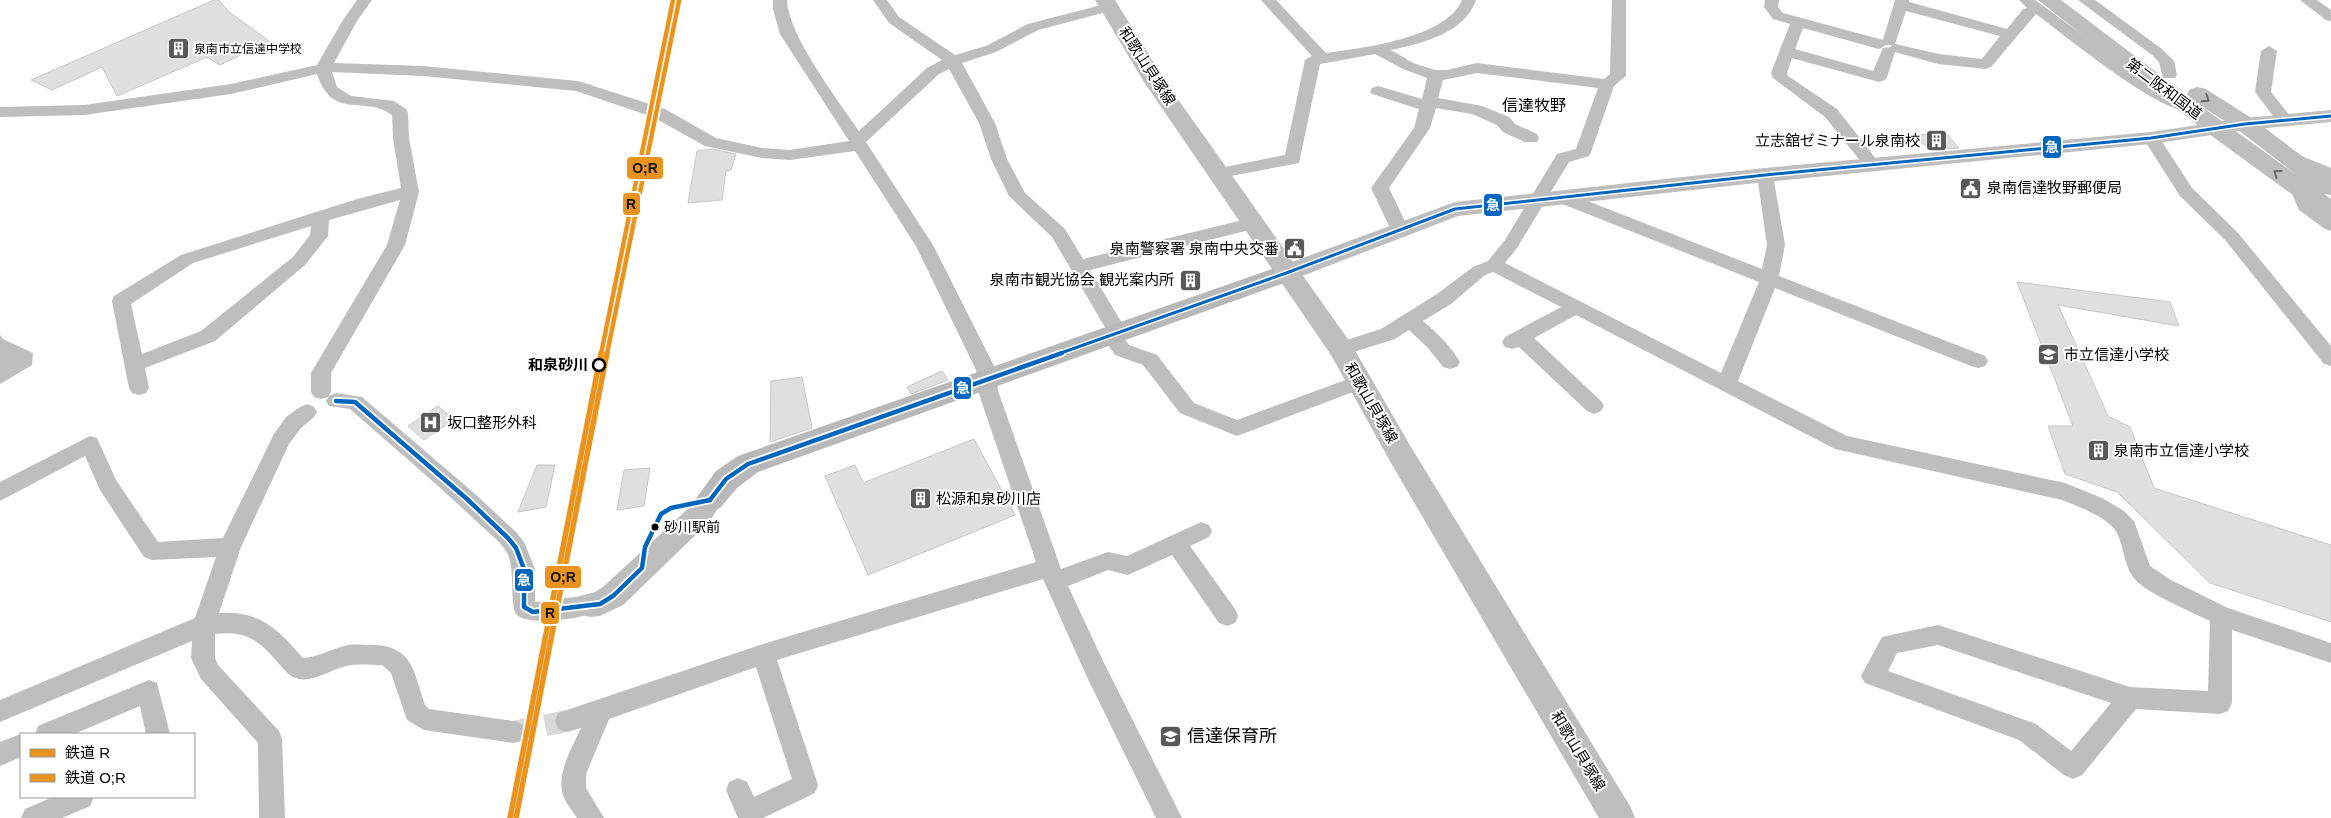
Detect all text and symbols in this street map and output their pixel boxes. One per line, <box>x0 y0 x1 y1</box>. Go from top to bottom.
street label: 和歌山貝塚線 <box>1116 23 1179 108</box>
building icon: 泉南市立信達中学校 <box>166 37 190 61</box>
place label: 泉南市立信達中学校 <box>194 42 302 56</box>
street label: 第二阪和国道 <box>2123 55 2205 122</box>
one-way arrow <box>2200 93 2210 102</box>
district label: 信達牧野 <box>1502 97 1566 114</box>
building icon: 立志舘ゼミナール泉南校 <box>1924 129 1948 153</box>
place label: 立志舘ゼミナール泉南校 <box>1755 132 1920 149</box>
line badge: 急 <box>2042 135 2062 159</box>
text: 急 <box>2045 139 2059 155</box>
line badge: O;R <box>626 156 664 180</box>
text: O;R <box>632 160 658 176</box>
one-way arrow <box>2274 170 2283 178</box>
public building icon: 泉南信達牧野郵便局 <box>1959 176 1983 200</box>
place label: 泉南信達牧野郵便局 <box>1987 179 2122 196</box>
line badge: R <box>622 192 641 216</box>
line badge: 急 <box>1483 193 1503 217</box>
text: R <box>626 196 636 212</box>
text: 急 <box>1486 197 1500 213</box>
public building icon: 泉南警察署 泉南中央交番 <box>1283 237 1307 261</box>
place label: 泉南警察署 泉南中央交番 <box>1110 240 1279 257</box>
building icon: 泉南市観光協会 観光案内所 <box>1178 268 1202 292</box>
place label: 泉南市観光協会 観光案内所 <box>990 271 1174 288</box>
school or university icon: 市立信達小学校 <box>2036 343 2060 367</box>
place label: 市立信達小学校 <box>2064 346 2169 363</box>
place label: 和泉砂川 <box>528 356 588 373</box>
marker: 和泉砂川 <box>592 358 606 372</box>
street label: 和歌山貝塚線 <box>1342 360 1401 446</box>
line badge: 急 <box>953 376 972 400</box>
text: 急 <box>956 380 970 396</box>
hospital icon: 坂口整形外科 <box>419 411 443 435</box>
place label: 坂口整形外科 <box>447 414 537 431</box>
building icon: 泉南市立信達小学校 <box>2086 439 2110 463</box>
place label: 泉南市立信達小学校 <box>2114 442 2249 459</box>
building icon: 松源和泉砂川店 <box>908 487 932 511</box>
place label: 松源和泉砂川店 <box>936 490 1041 507</box>
place label: 砂川駅前 <box>664 519 720 535</box>
marker: 砂川駅前 <box>650 522 660 532</box>
line badge: O;R <box>544 565 582 589</box>
line badge: 急 <box>514 568 534 592</box>
text: O;R <box>550 569 576 585</box>
text: 急 <box>517 572 531 588</box>
line badge: R <box>540 601 560 625</box>
text: R <box>545 605 555 621</box>
street label: 和歌山貝塚線 <box>1548 708 1609 794</box>
school or university icon: 信達保育所 <box>1159 724 1183 748</box>
place label: 信達保育所 <box>1187 726 1277 746</box>
legend <box>20 733 195 798</box>
text: 鉄道 R <box>65 744 110 761</box>
text: 鉄道 O;R <box>65 769 126 786</box>

